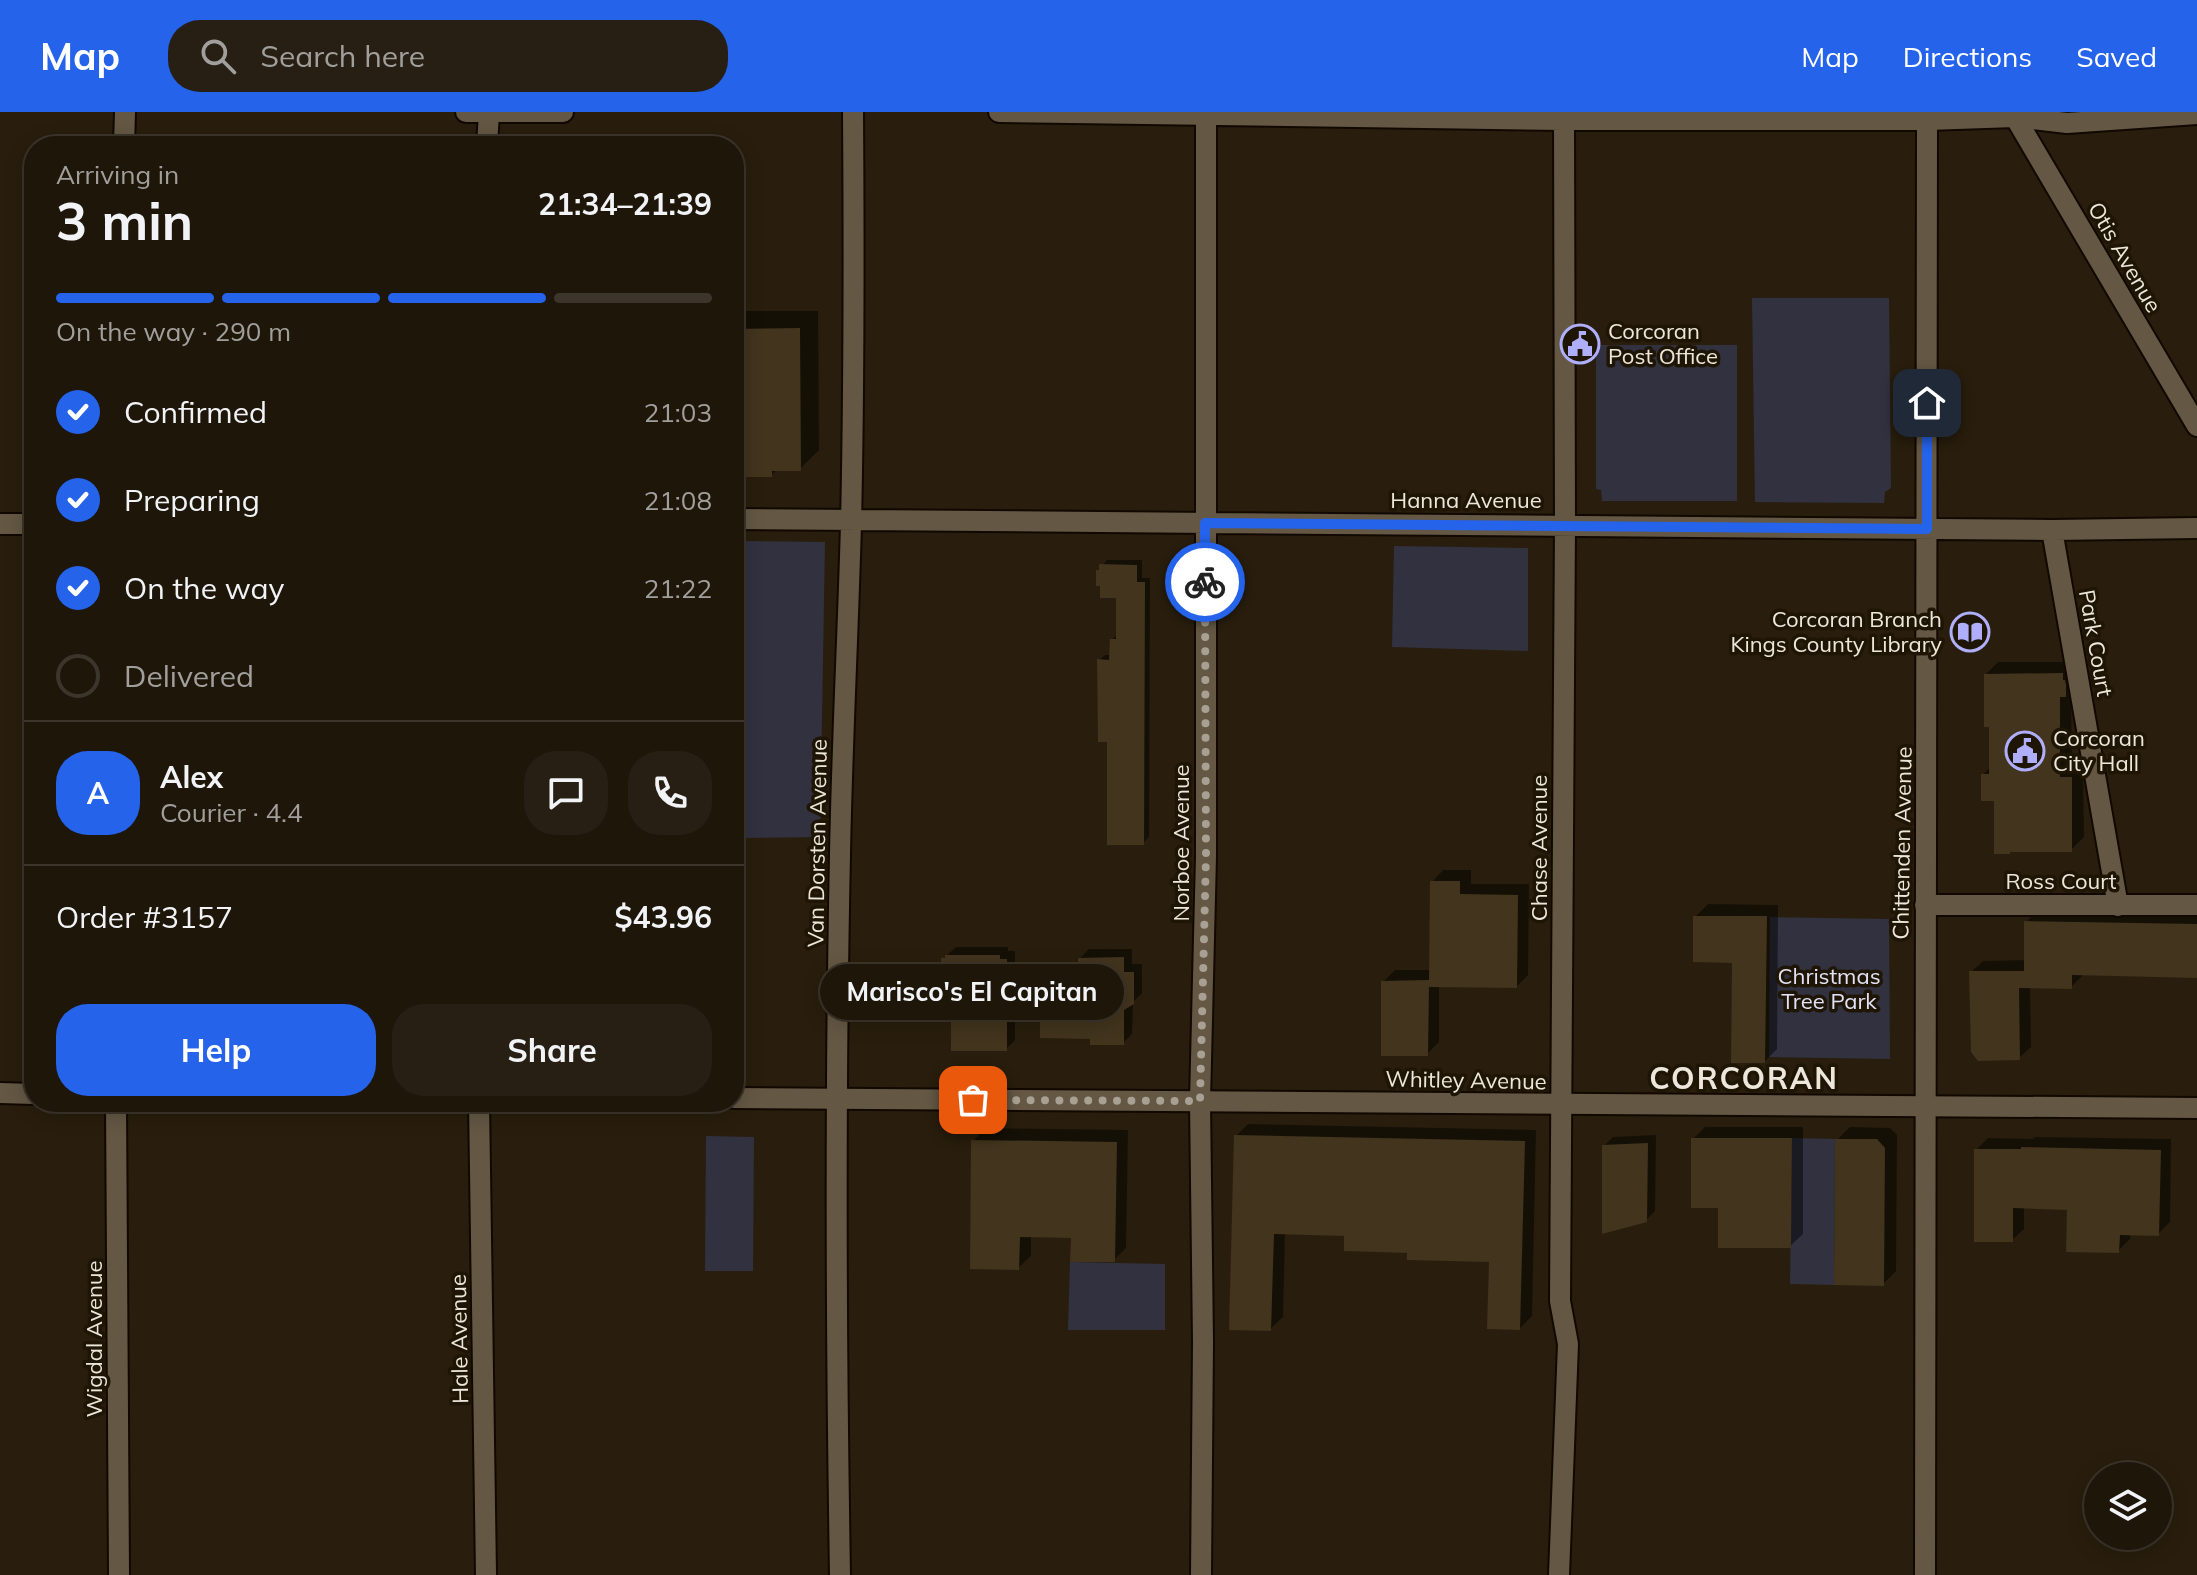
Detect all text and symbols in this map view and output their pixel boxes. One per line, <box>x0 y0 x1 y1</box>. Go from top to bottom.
search box <box>168 20 728 92</box>
text: Map <box>40 32 120 80</box>
icon: search <box>196 34 240 78</box>
text: Search here <box>260 37 425 75</box>
text: Map <box>1801 39 1859 74</box>
text: Directions <box>1903 39 2032 74</box>
text: Saved <box>2076 39 2157 74</box>
text: Arriving in <box>56 158 179 191</box>
text: 21:34–21:39 <box>538 185 712 223</box>
text: 3 min <box>56 188 193 253</box>
street label: Otis Avenue <box>2082 197 2168 317</box>
text: On the way · 290 m <box>56 315 291 348</box>
place label: Corcoran Post Office <box>1608 317 1718 370</box>
public building icon: Corcoran Post Office <box>1559 323 1601 365</box>
pin <box>1893 369 1961 437</box>
icon: home <box>1905 381 1949 425</box>
icon: check <box>56 390 100 434</box>
text: Confirmed <box>124 393 267 431</box>
text: 21:03 <box>644 396 712 429</box>
icon: check <box>56 478 100 522</box>
text: Preparing <box>124 481 260 519</box>
text: 21:08 <box>644 484 712 517</box>
street label: Hanna Avenue <box>1390 486 1542 514</box>
courier <box>1165 542 1245 622</box>
icon: bike <box>1183 560 1227 604</box>
icon: check <box>56 566 100 610</box>
text: On the way <box>124 569 284 607</box>
text: 21:22 <box>644 572 712 605</box>
street label: Park Court <box>2073 587 2119 699</box>
place label: Corcoran Branch Kings County Library <box>1730 605 1942 658</box>
library icon: Corcoran Branch Kings County Library <box>1949 611 1991 653</box>
text: Delivered <box>124 657 254 695</box>
place label: Corcoran City Hall <box>2053 724 2145 777</box>
public building icon: Corcoran City Hall <box>2004 730 2046 772</box>
street label: Van Dorsten Avenue <box>801 739 833 947</box>
street label: Chittenden Avenue <box>1886 746 1918 940</box>
button: chat <box>524 751 608 835</box>
button: phone <box>628 751 712 835</box>
text: Alex <box>160 758 223 796</box>
street label: Norboe Avenue <box>1167 764 1195 922</box>
text: A <box>87 774 109 812</box>
street label: Chase Avenue <box>1525 775 1553 921</box>
text: Courier · 4.4 <box>160 796 303 829</box>
street label: Ross Court <box>2006 867 2117 895</box>
text: Order #3157 <box>56 898 233 936</box>
text: $43.96 <box>615 898 712 936</box>
park label: Christmas Tree Park <box>1777 962 1881 1015</box>
callout: Marisco's El Capitan <box>821 964 1125 1020</box>
text: Marisco's El Capitan <box>847 975 1097 1008</box>
button: Help <box>56 1004 376 1096</box>
button: Share <box>392 1004 712 1096</box>
district label: CORCORAN <box>1649 1059 1839 1097</box>
street label: Whitley Avenue <box>1385 1065 1547 1095</box>
pin <box>939 1066 1007 1134</box>
icon: bag <box>951 1078 995 1122</box>
street label: Wigdal Avenue <box>80 1261 108 1417</box>
street label: Hale Avenue <box>444 1274 474 1404</box>
map controls <box>2084 1462 2172 1550</box>
button: layers <box>2084 1462 2172 1550</box>

